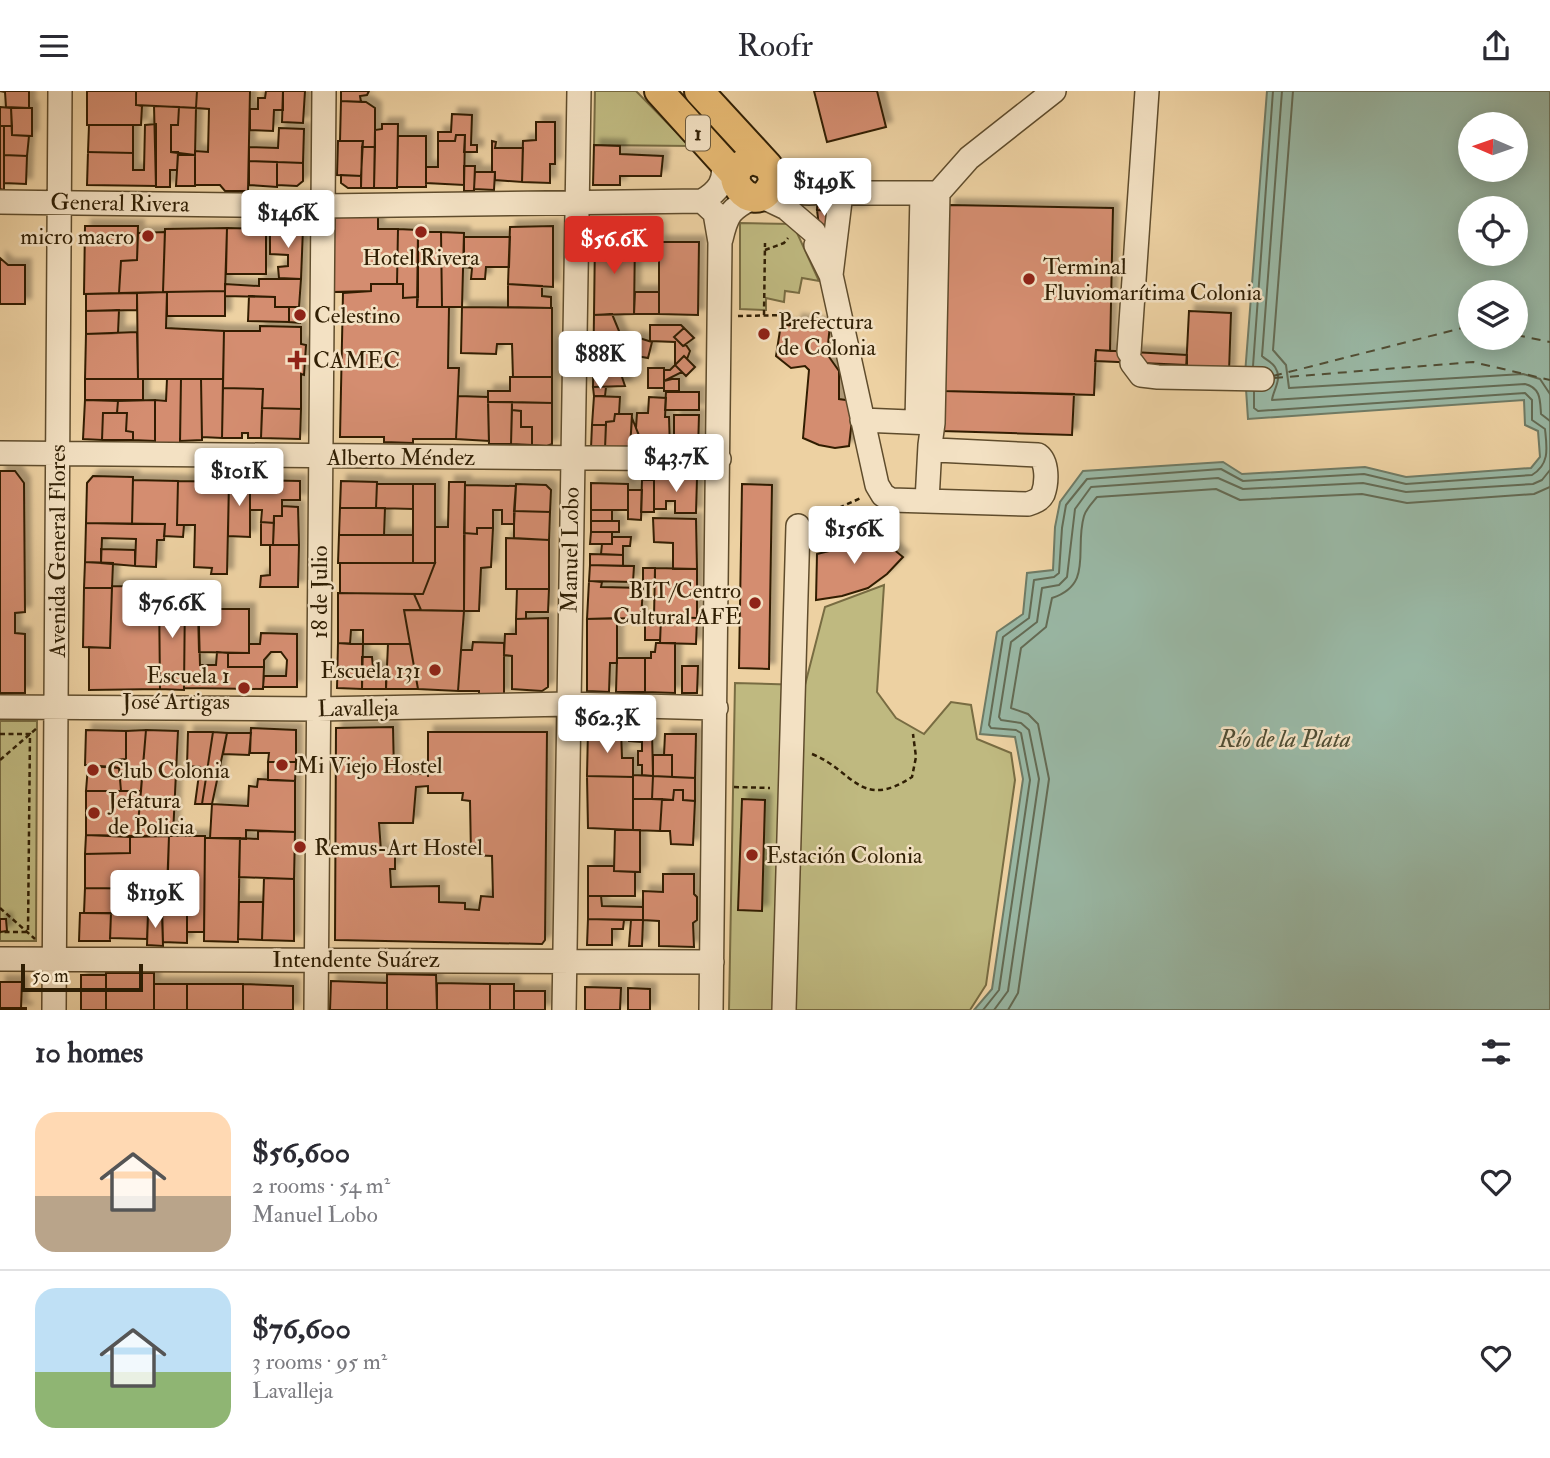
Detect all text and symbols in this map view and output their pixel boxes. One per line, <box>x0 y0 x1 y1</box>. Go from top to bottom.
text: Roofr <box>737 26 813 66</box>
icon: menu <box>35 27 73 65</box>
icon: share <box>1477 27 1515 65</box>
north arrow <box>1458 112 1528 182</box>
map controls <box>1458 112 1528 350</box>
road number: 1 <box>686 115 710 151</box>
pin: $149K <box>775 159 873 218</box>
text: $149K <box>793 166 855 195</box>
street label: General Rivera <box>50 187 190 219</box>
pin: $146K <box>239 191 337 250</box>
button: locate <box>1458 196 1528 266</box>
text: $146K <box>257 198 319 227</box>
pin: $56.6K <box>557 216 671 276</box>
place label: micro macro <box>20 222 134 251</box>
marker: Hotel Rivera <box>413 224 429 240</box>
text: $56.6K <box>581 224 647 253</box>
marker: micro macro <box>140 228 156 244</box>
place label: Hotel Rivera <box>362 243 480 272</box>
place label: Terminal Fluviomarítima Colonia <box>1043 252 1262 307</box>
marker: Terminal Fluviomarítima Colonia <box>1021 271 1037 287</box>
button: layers <box>1458 280 1528 350</box>
place label: Celestino <box>314 301 400 330</box>
marker: Celestino <box>292 307 308 323</box>
place label: Prefectura de Colonia <box>778 307 876 362</box>
marker: Prefectura de Colonia <box>756 326 772 342</box>
pin: $88K <box>559 331 641 391</box>
text: $88K <box>575 339 625 368</box>
place label: CAMEC <box>313 346 400 375</box>
marker: CAMEC <box>287 350 307 370</box>
pin: $43.7K <box>619 435 733 494</box>
text: $43.7K <box>644 442 708 471</box>
street label: Alberto Méndez <box>326 443 475 472</box>
street label: Avenida General Flores <box>43 444 72 659</box>
pin: $101K <box>190 449 288 508</box>
text: $101K <box>210 456 268 485</box>
street label: Manuel Lobo <box>554 487 586 613</box>
pin: $156K <box>805 507 903 566</box>
text: $156K <box>825 514 883 543</box>
street label: 18 de Julio <box>305 545 334 639</box>
place label: BIT/Centro Cultural AFE <box>613 576 741 631</box>
pin: $76.6K <box>115 581 229 640</box>
text: $76.6K <box>138 588 206 617</box>
marker: BIT/Centro Cultural AFE <box>747 595 763 611</box>
place label: Escuela 131 <box>320 656 421 685</box>
place label: Escuela 1 José Artigas <box>121 661 230 716</box>
marker: Escuela 131 <box>427 662 443 678</box>
marker: Escuela 1 José Artigas <box>236 680 252 696</box>
street label: Lavalleja <box>317 693 399 723</box>
pin: $62.3K <box>550 695 664 755</box>
text: $62.3K <box>574 703 640 732</box>
water label: Río de la Plata <box>1218 724 1351 755</box>
place label: Mi Viejo Hostel <box>296 751 443 780</box>
place label: Club Colonia <box>107 756 230 785</box>
marker: Mi Viejo Hostel <box>274 757 290 773</box>
marker: Club Colonia <box>85 762 101 778</box>
place label: Jefatura de Policia <box>107 786 195 841</box>
marker: Jefatura de Policia <box>86 805 102 821</box>
place label: Remus-Art Hostel <box>314 833 483 862</box>
marker: Remus-Art Hostel <box>292 839 308 855</box>
place label: Estación Colonia <box>766 841 923 870</box>
marker: Estación Colonia <box>744 847 760 863</box>
pin: $119K <box>106 871 204 930</box>
text: $119K <box>126 878 184 907</box>
street label: Intendente Suárez <box>272 945 440 974</box>
scale bar <box>21 961 144 993</box>
text: 50 m <box>32 964 69 988</box>
icon: filters <box>1477 1033 1515 1071</box>
text: 10 homes <box>35 1034 143 1071</box>
text: $56,600 <box>252 1134 350 1171</box>
icon: home <box>91 1140 175 1224</box>
icon: heart <box>1477 1163 1515 1201</box>
text: 2 rooms · 54 m² <box>252 1171 390 1200</box>
text: Manuel Lobo <box>252 1200 378 1229</box>
text: $76,600 <box>252 1310 351 1347</box>
icon: home <box>91 1316 175 1400</box>
icon: heart <box>1477 1339 1515 1377</box>
text: 3 rooms · 95 m² <box>252 1347 387 1376</box>
text: Lavalleja <box>252 1376 333 1405</box>

